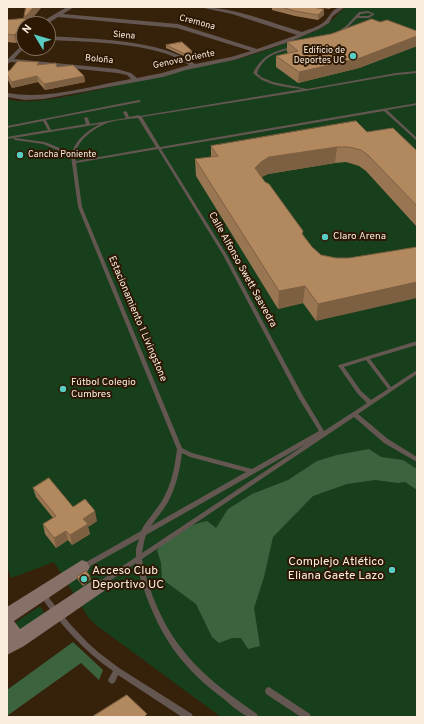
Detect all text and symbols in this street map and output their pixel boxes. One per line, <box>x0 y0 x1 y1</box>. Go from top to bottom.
street label: Cremona <box>178 13 216 33</box>
north arrow <box>16 16 56 56</box>
text: N <box>19 22 35 37</box>
street label: Siena <box>112 30 136 42</box>
place label: Edificio de Deportes UC <box>294 46 345 67</box>
street label: Genova Oriente <box>152 48 216 72</box>
marker: Edificio de Deportes UC <box>348 51 358 61</box>
street label: Boloña <box>84 53 114 67</box>
marker: Cancha Poniente <box>15 150 25 160</box>
place label: Cancha Poniente <box>28 150 96 160</box>
street label: Calle Alfonso Swett Saavedra <box>205 210 279 330</box>
place label: Claro Arena <box>333 231 386 243</box>
marker: Claro Arena <box>320 232 330 242</box>
street label: Estacionamiento 1 Livingstone <box>105 254 169 384</box>
place label: Fútbol Colegio Cumbres <box>71 377 136 400</box>
marker: Fútbol Colegio Cumbres <box>58 384 68 394</box>
place label: Complejo Atlético Eliana Gaete Lazo <box>288 556 384 584</box>
place label: Acceso Club Deportivo UC <box>92 565 164 593</box>
marker: Complejo Atlético Eliana Gaete Lazo <box>387 565 397 575</box>
marker: Acceso Club Deportivo UC <box>79 574 89 584</box>

